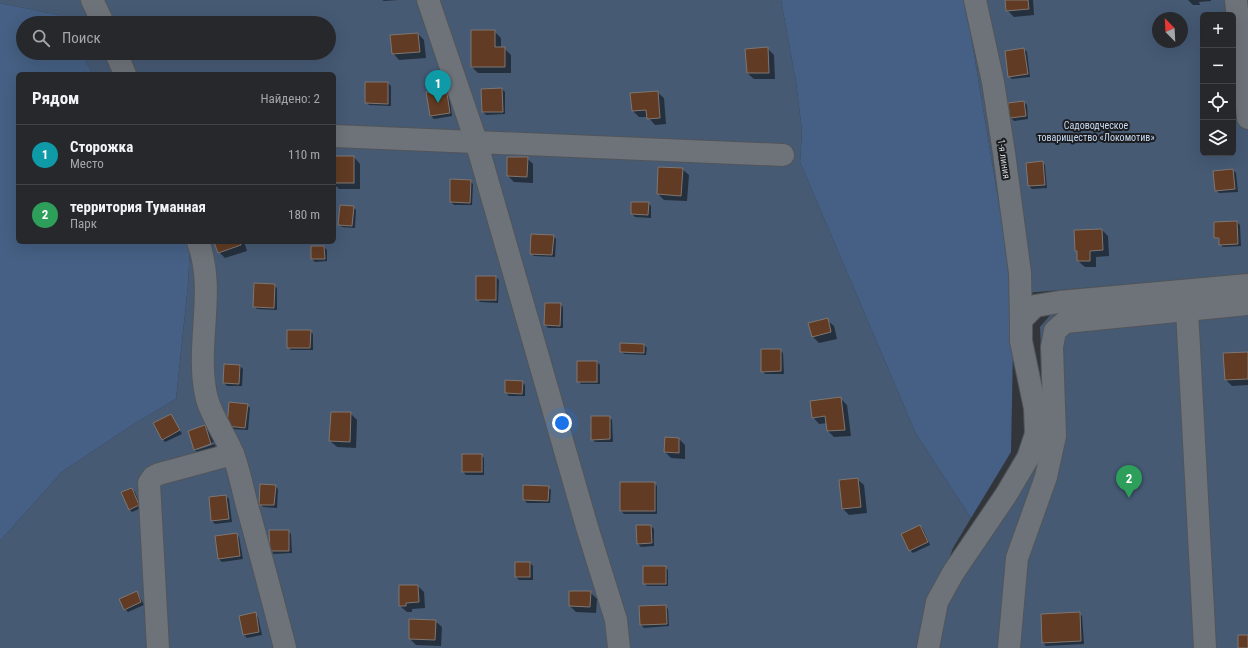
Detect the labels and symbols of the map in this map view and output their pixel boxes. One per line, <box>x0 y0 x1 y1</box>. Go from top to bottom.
north arrow <box>1152 12 1188 48</box>
pin: 1 <box>425 70 451 103</box>
park label: Садоводческое товарищество «Локомотив» <box>1037 120 1155 143</box>
street label: 1-я линия <box>996 139 1012 180</box>
your location <box>552 413 572 433</box>
pin: 2 <box>1116 465 1142 498</box>

